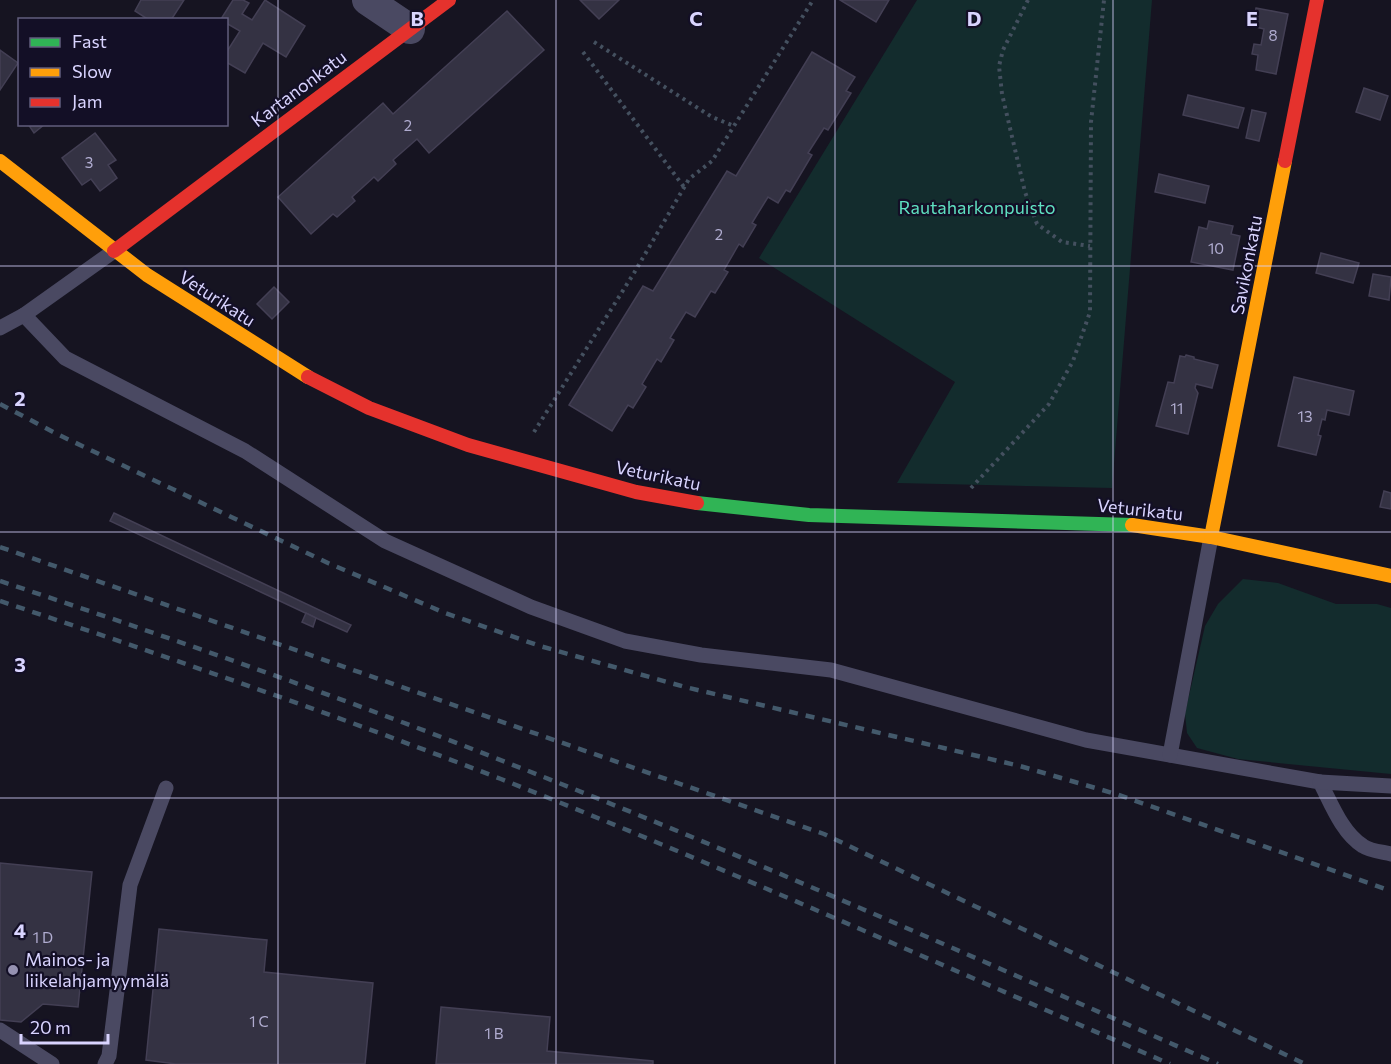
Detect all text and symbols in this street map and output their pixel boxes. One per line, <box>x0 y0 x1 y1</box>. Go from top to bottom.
text: B <box>410 6 424 30</box>
text: C <box>689 6 703 30</box>
text: D <box>967 6 981 30</box>
text: E <box>1246 6 1258 30</box>
legend <box>18 18 228 126</box>
house number: 8 <box>1268 26 1278 44</box>
text: Fast <box>72 30 107 52</box>
street label: Kartanonkatu <box>246 45 350 131</box>
text: Slow <box>72 60 112 82</box>
text: Jam <box>72 90 102 112</box>
house number: 2 <box>404 116 412 134</box>
house number: 3 <box>85 153 93 171</box>
park label: Rautaharkonpuisto <box>898 196 1056 218</box>
street label: Savikonkatu <box>1226 213 1266 316</box>
house number: 2 <box>715 225 723 243</box>
house number: 10 <box>1208 239 1224 257</box>
street label: Veturikatu <box>175 265 260 331</box>
text: 2 <box>14 386 26 410</box>
house number: 11 <box>1171 399 1183 417</box>
house number: 13 <box>1298 407 1312 425</box>
street label: Veturikatu <box>614 455 703 495</box>
street label: Veturikatu <box>1096 494 1184 524</box>
text: 3 <box>14 652 26 676</box>
text: 4 <box>14 918 26 942</box>
house number: 1 D <box>33 928 53 946</box>
place label: Mainos- ja liikelahjamyymälä <box>25 948 169 991</box>
marker: Mainos- ja liikelahjamyymälä <box>6 963 20 977</box>
scale bar <box>21 1007 108 1045</box>
house number: 1 C <box>249 1012 269 1030</box>
text: 20 m <box>30 1016 71 1038</box>
house number: 1 B <box>485 1024 504 1042</box>

